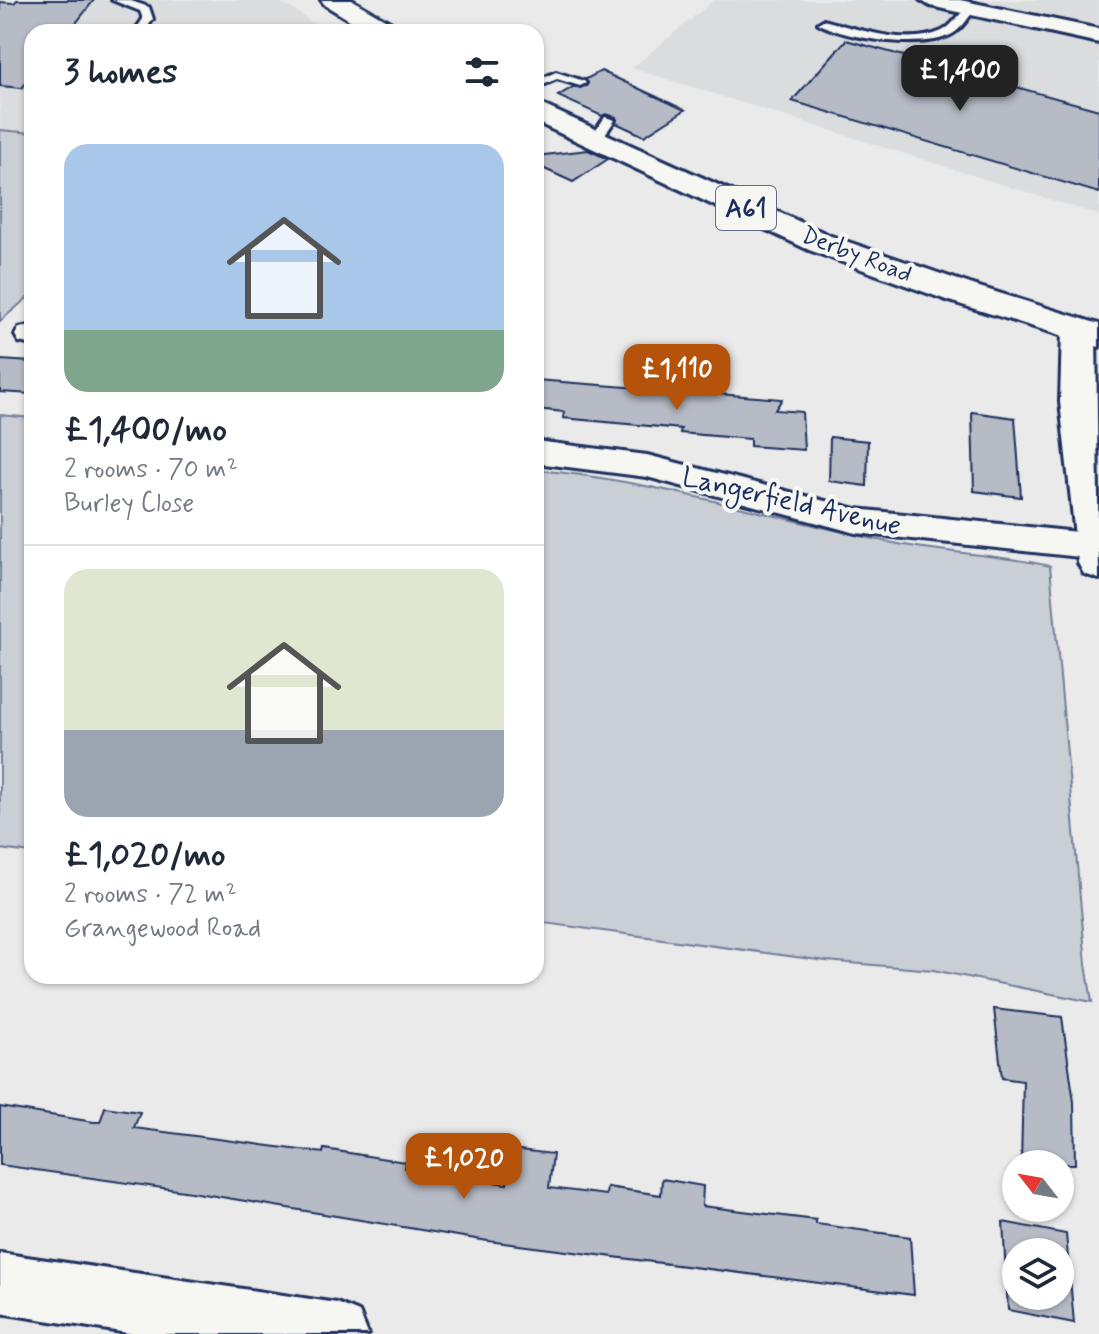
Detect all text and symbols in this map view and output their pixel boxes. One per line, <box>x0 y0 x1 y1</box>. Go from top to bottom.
pin: £1,400 <box>895 45 1025 113</box>
text: 3 homes <box>64 50 177 95</box>
icon: filters <box>460 50 504 94</box>
text: £1,400 <box>919 54 1001 88</box>
road number: A61 <box>716 186 776 230</box>
icon: home <box>212 196 356 340</box>
street label: Derby Road <box>797 220 916 291</box>
pin: £1,110 <box>612 344 742 412</box>
text: £1,110 <box>641 353 713 387</box>
text: £1,400/mo <box>64 408 227 453</box>
text: 2 rooms · 70 m² <box>64 453 238 487</box>
street label: Langerfield Avenue <box>678 459 905 548</box>
text: Burley Close <box>64 487 194 521</box>
icon: home <box>212 621 356 765</box>
text: £1,020/mo <box>64 833 226 878</box>
text: 2 rooms · 72 m² <box>64 878 237 912</box>
text: Grangewood Road <box>64 912 261 946</box>
pin: £1,020 <box>399 1133 529 1201</box>
text: £1,020 <box>424 1142 504 1176</box>
north arrow <box>1002 1150 1074 1222</box>
map controls <box>1002 1150 1074 1310</box>
button: layers <box>1002 1238 1074 1310</box>

